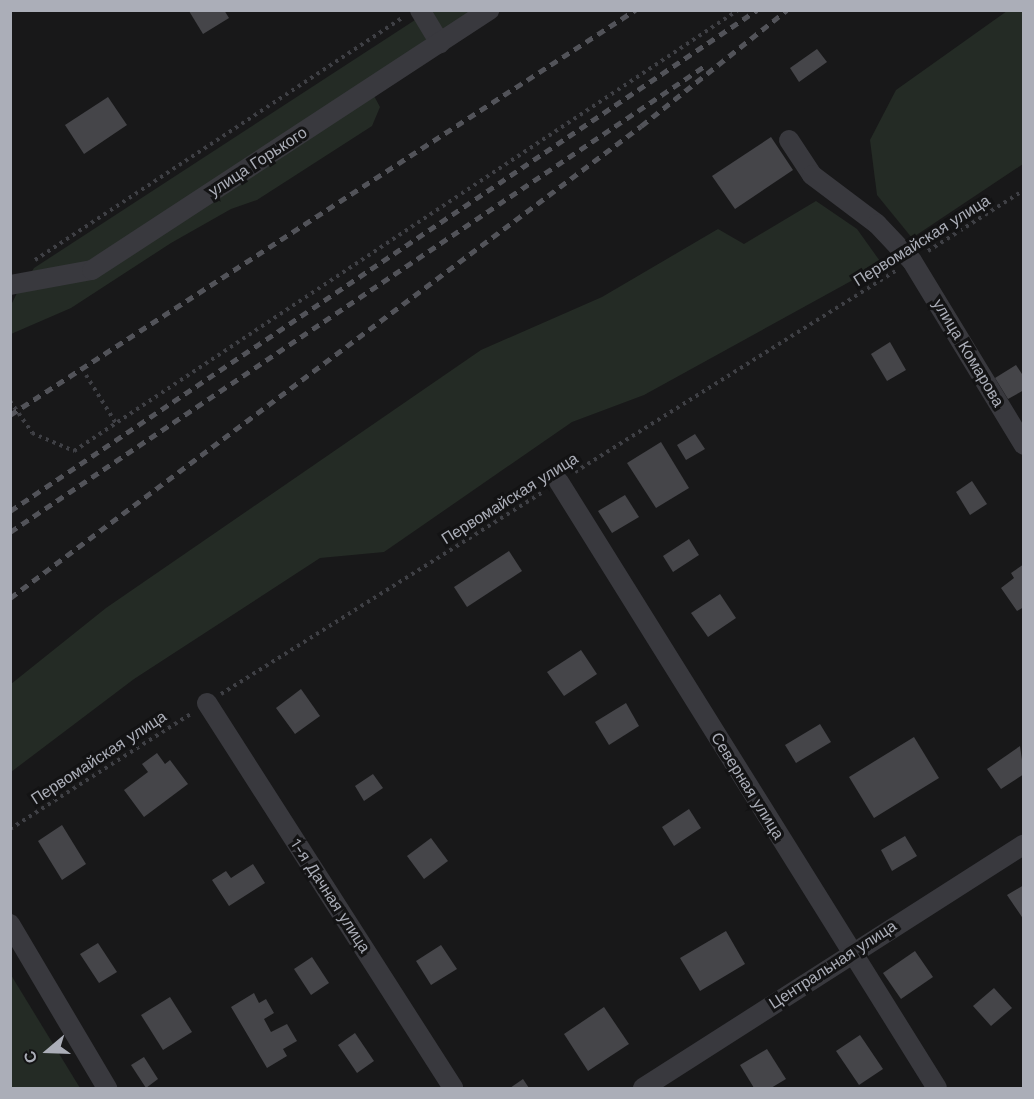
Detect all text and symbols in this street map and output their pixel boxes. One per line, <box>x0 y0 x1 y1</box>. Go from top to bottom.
street label: улица Горького <box>205 123 311 201</box>
street label: Первомайская улица <box>850 191 994 291</box>
street label: улица Комарова <box>928 296 1008 410</box>
street label: Первомайская улица <box>438 449 582 549</box>
street label: Первомайская улица <box>28 707 170 809</box>
street label: Северная улица <box>706 729 788 843</box>
street label: 1-я Дачная улица <box>286 835 374 957</box>
street label: Центральная улица <box>766 917 900 1013</box>
north arrow <box>18 1021 78 1081</box>
text: С <box>20 1048 41 1066</box>

